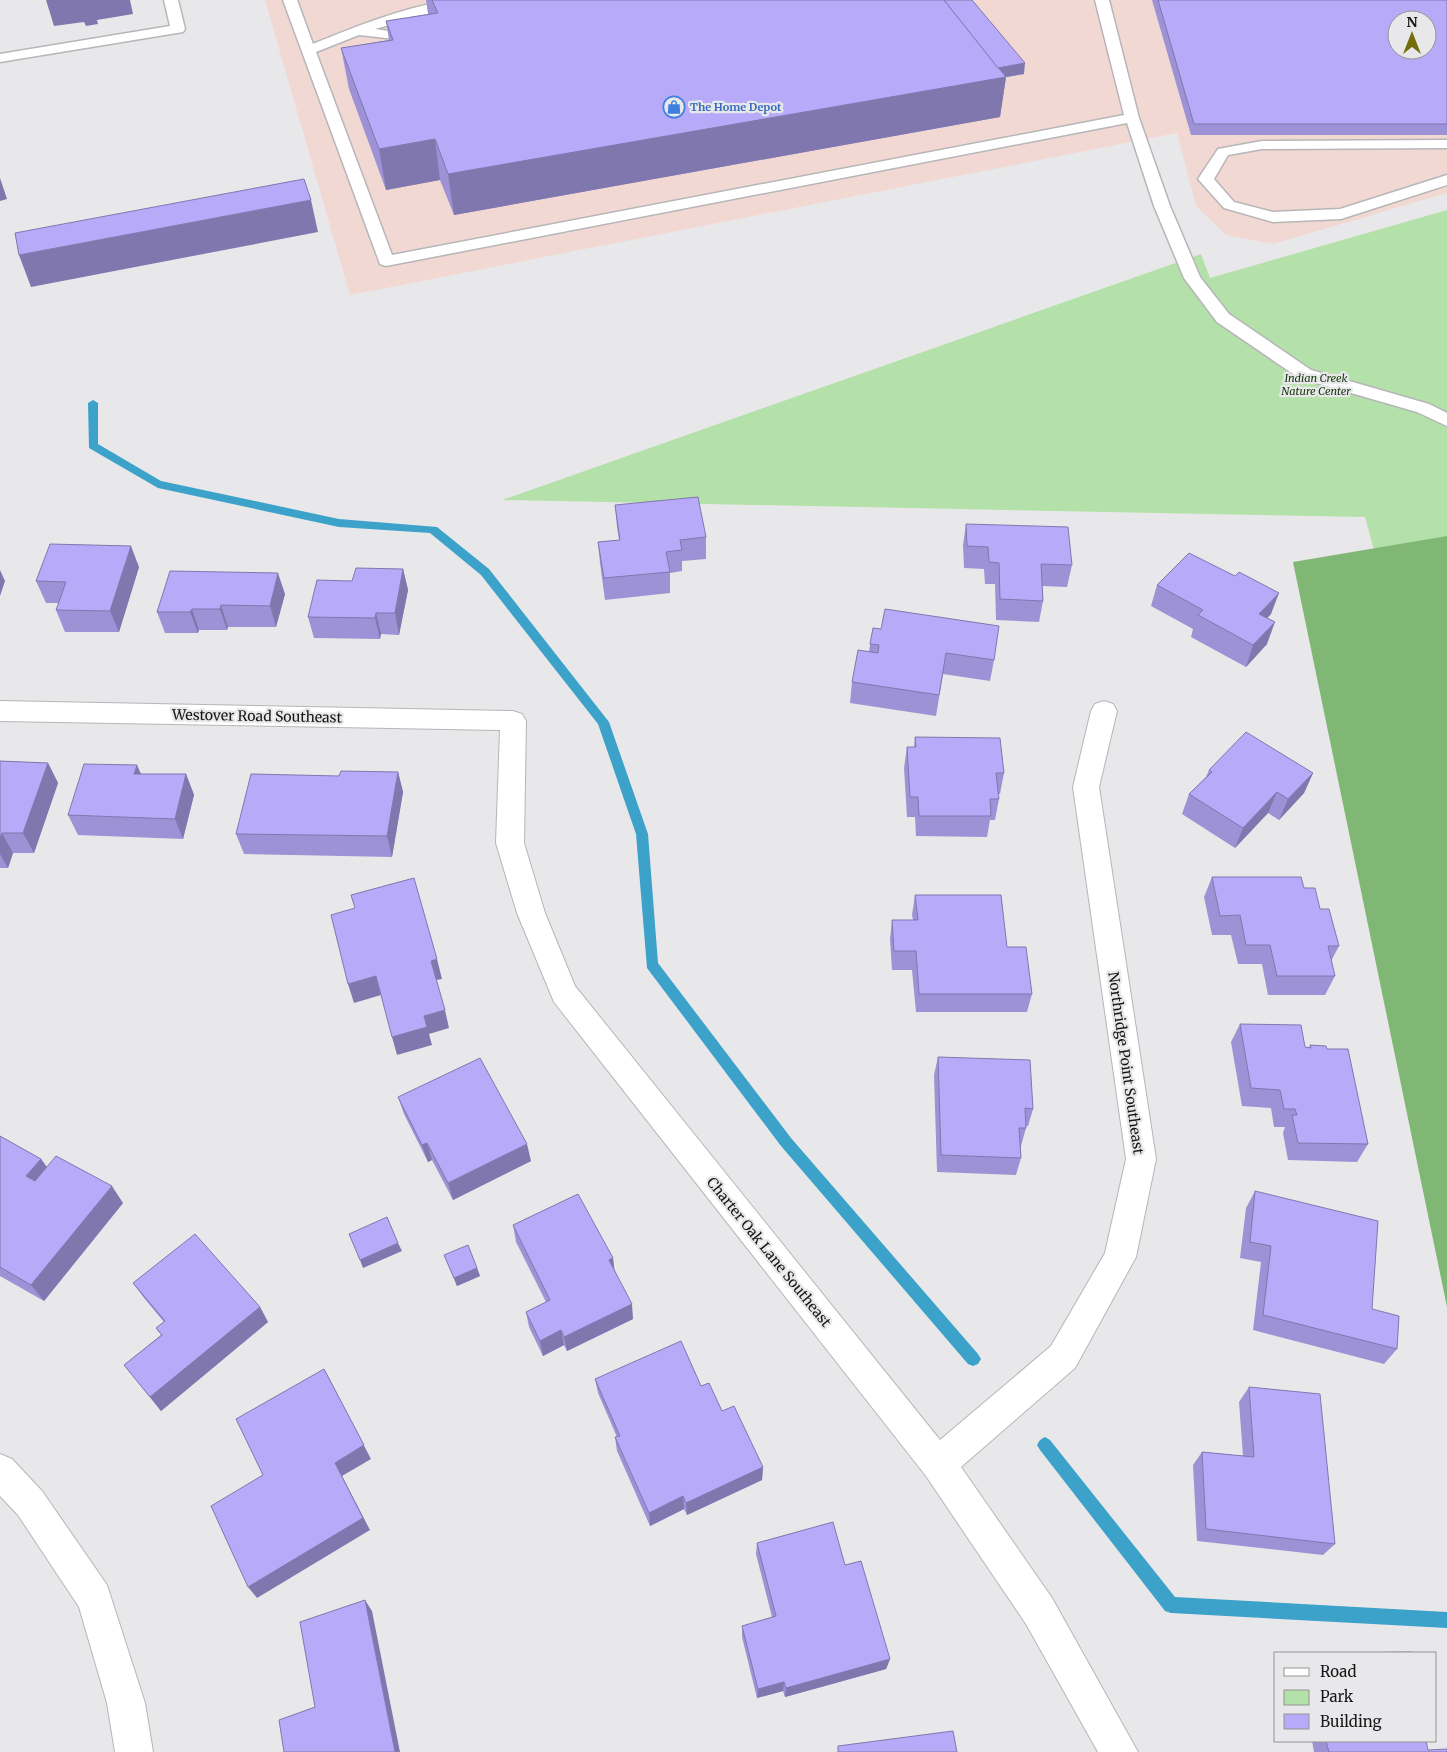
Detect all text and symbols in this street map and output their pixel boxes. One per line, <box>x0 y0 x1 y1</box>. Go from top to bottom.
north arrow <box>1387 10 1437 60</box>
text: N <box>1406 13 1418 31</box>
shop icon: The Home Depot <box>662 95 686 119</box>
place label: The Home Depot <box>690 100 782 114</box>
park label: Indian Creek Nature Center <box>1281 371 1351 398</box>
street label: Westover Road Southeast <box>171 706 343 726</box>
street label: Northridge Point Southeast <box>1104 971 1148 1156</box>
street label: Charter Oak Lane Southeast <box>703 1173 835 1331</box>
legend <box>1274 1652 1437 1742</box>
text: Road <box>1320 1662 1356 1681</box>
text: Park <box>1320 1687 1354 1706</box>
text: Building <box>1320 1712 1382 1731</box>

